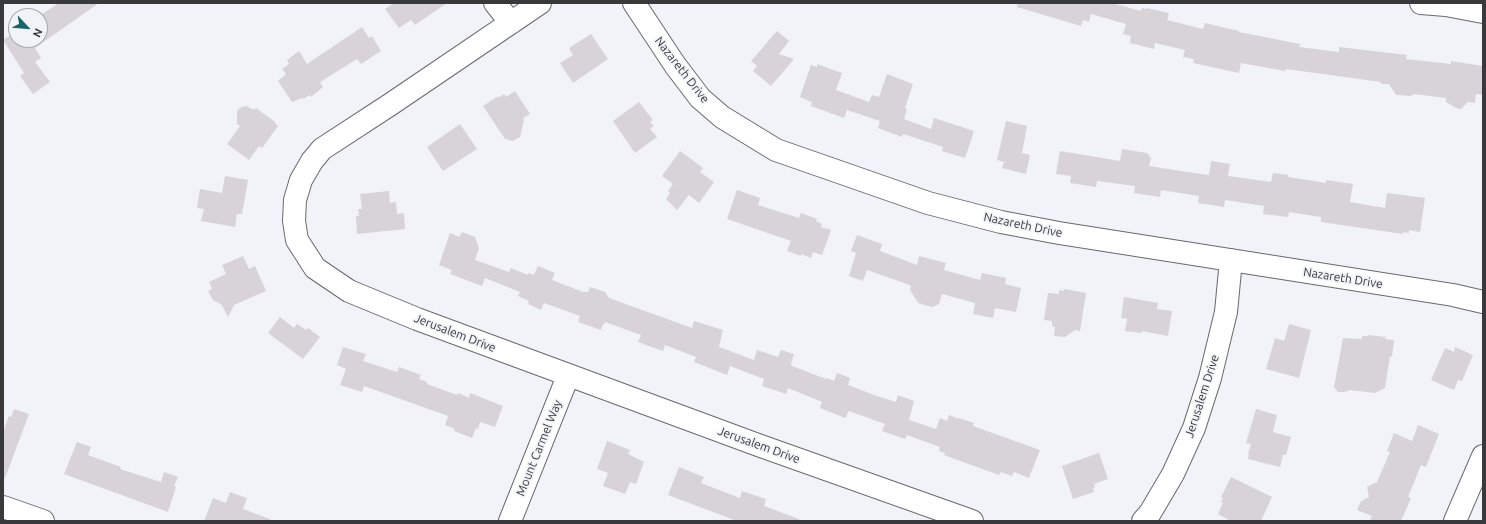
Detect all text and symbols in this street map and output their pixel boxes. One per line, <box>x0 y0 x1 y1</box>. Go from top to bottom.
north arrow <box>8 8 48 48</box>
text: N <box>31 26 45 39</box>
street label: Nazareth Drive <box>652 34 712 106</box>
street label: Nazareth Drive <box>982 210 1064 240</box>
street label: Nazareth Drive <box>1302 265 1384 291</box>
street label: Jerusalem Drive <box>412 311 498 355</box>
street label: Jerusalem Drive <box>1182 353 1222 439</box>
street label: Mount Carmel Way <box>513 398 565 498</box>
street label: Jerusalem Drive <box>716 423 802 467</box>

